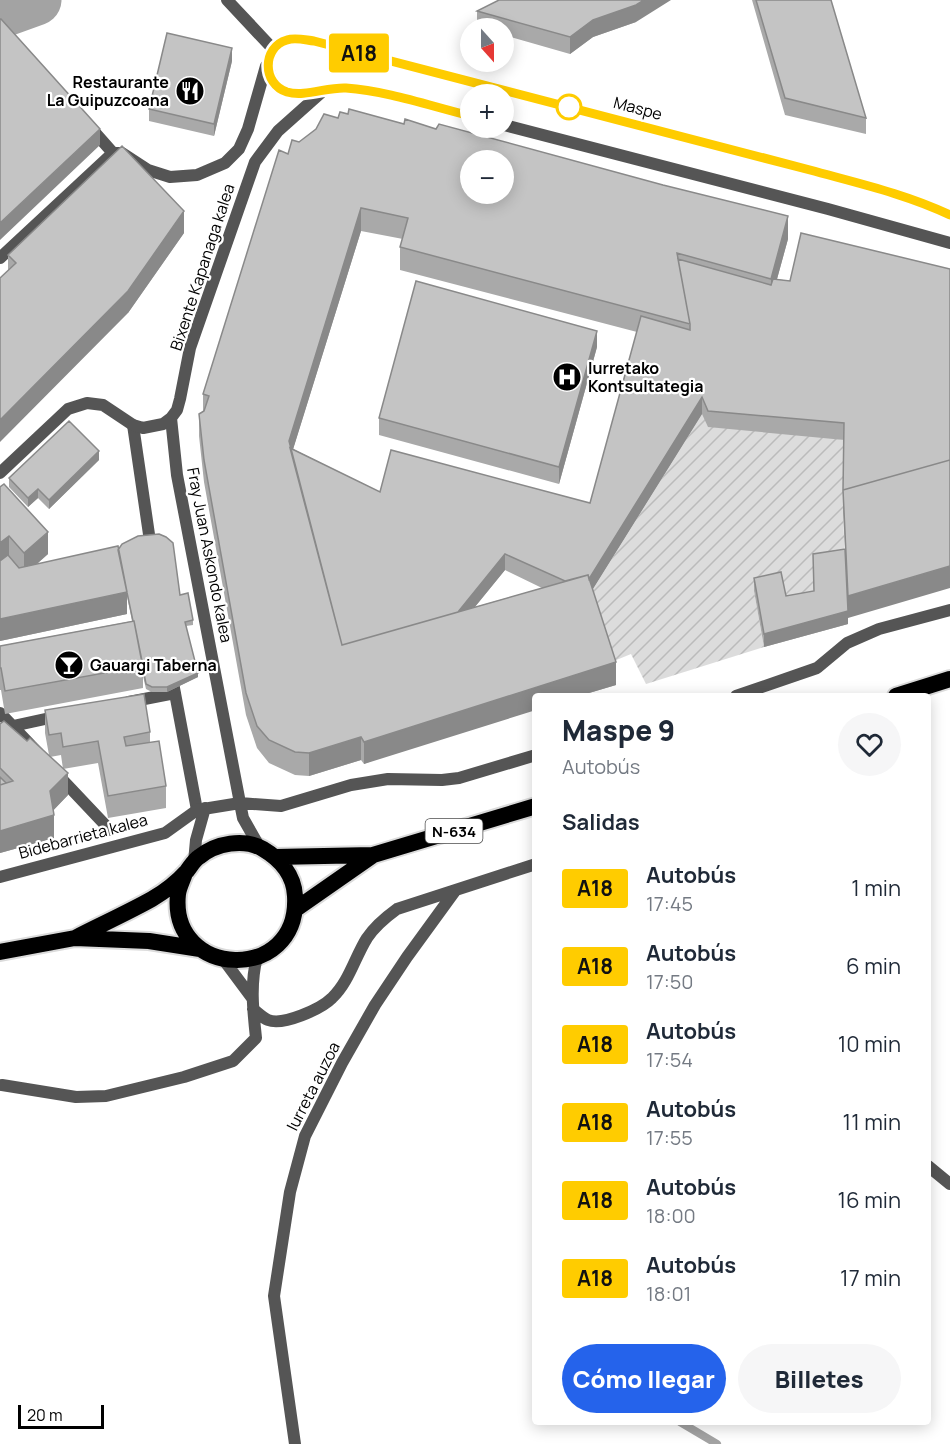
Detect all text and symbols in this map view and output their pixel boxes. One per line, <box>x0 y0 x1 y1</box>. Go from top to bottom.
north arrow <box>460 18 514 72</box>
map controls <box>460 18 514 204</box>
line badge: A18 <box>324 34 394 72</box>
text: A18 <box>341 39 377 67</box>
place label: Restaurante La Guipuzcoana <box>47 71 169 111</box>
restaurant icon: Restaurante La Guipuzcoana <box>174 75 206 107</box>
button: + <box>460 84 514 138</box>
street label: Maspe <box>611 91 665 125</box>
unlabelled marker <box>556 94 582 120</box>
button: − <box>460 150 514 204</box>
street label: Bixente Kapanaga kalea <box>165 181 239 353</box>
place label: Iurretako Kontsultategia <box>588 357 704 397</box>
hospital icon: Iurretako Kontsultategia <box>551 361 583 393</box>
street label: Fray Juan Askondo kalea <box>182 465 238 645</box>
bar icon: Gauargi Taberna <box>53 649 85 681</box>
place label: Gauargi Taberna <box>90 654 217 676</box>
text: Maspe 9 <box>562 711 675 749</box>
button: heart <box>838 713 901 776</box>
text: Autobús <box>562 753 640 780</box>
text: Salidas <box>562 807 640 837</box>
street label: Bidebarrieta kalea <box>16 808 150 864</box>
road number: N-634 <box>426 819 482 843</box>
text: Autobús <box>646 860 736 890</box>
text: 1 min <box>851 873 901 903</box>
text: A18 <box>577 874 613 902</box>
text: 17:45 <box>646 890 693 917</box>
text: Autobús <box>646 938 736 968</box>
text: 6 min <box>846 951 901 981</box>
text: A18 <box>577 952 613 980</box>
text: 17:50 <box>646 968 694 995</box>
text: Autobús <box>646 1016 736 1046</box>
text: 10 min <box>838 1029 901 1059</box>
text: A18 <box>577 1030 613 1058</box>
street label: Iurreta auzoa <box>281 1038 345 1134</box>
text: 17:54 <box>646 1046 693 1073</box>
text: Autobús <box>646 1094 736 1124</box>
text: 11 min <box>843 1107 901 1137</box>
text: A18 <box>577 1108 613 1136</box>
text: 17:55 <box>646 1124 693 1151</box>
text: Autobús <box>646 1172 736 1202</box>
text: 16 min <box>838 1185 901 1215</box>
text: A18 <box>577 1186 613 1214</box>
text: 18:00 <box>646 1202 696 1229</box>
text: Autobús <box>646 1250 736 1280</box>
text: 17 min <box>840 1263 901 1293</box>
text: A18 <box>577 1264 613 1292</box>
text: 18:01 <box>646 1280 691 1307</box>
button: Cómo llegar <box>562 1344 726 1413</box>
button: Billetes <box>738 1344 901 1413</box>
scale bar <box>18 1402 104 1430</box>
text: 20 m <box>27 1404 63 1426</box>

